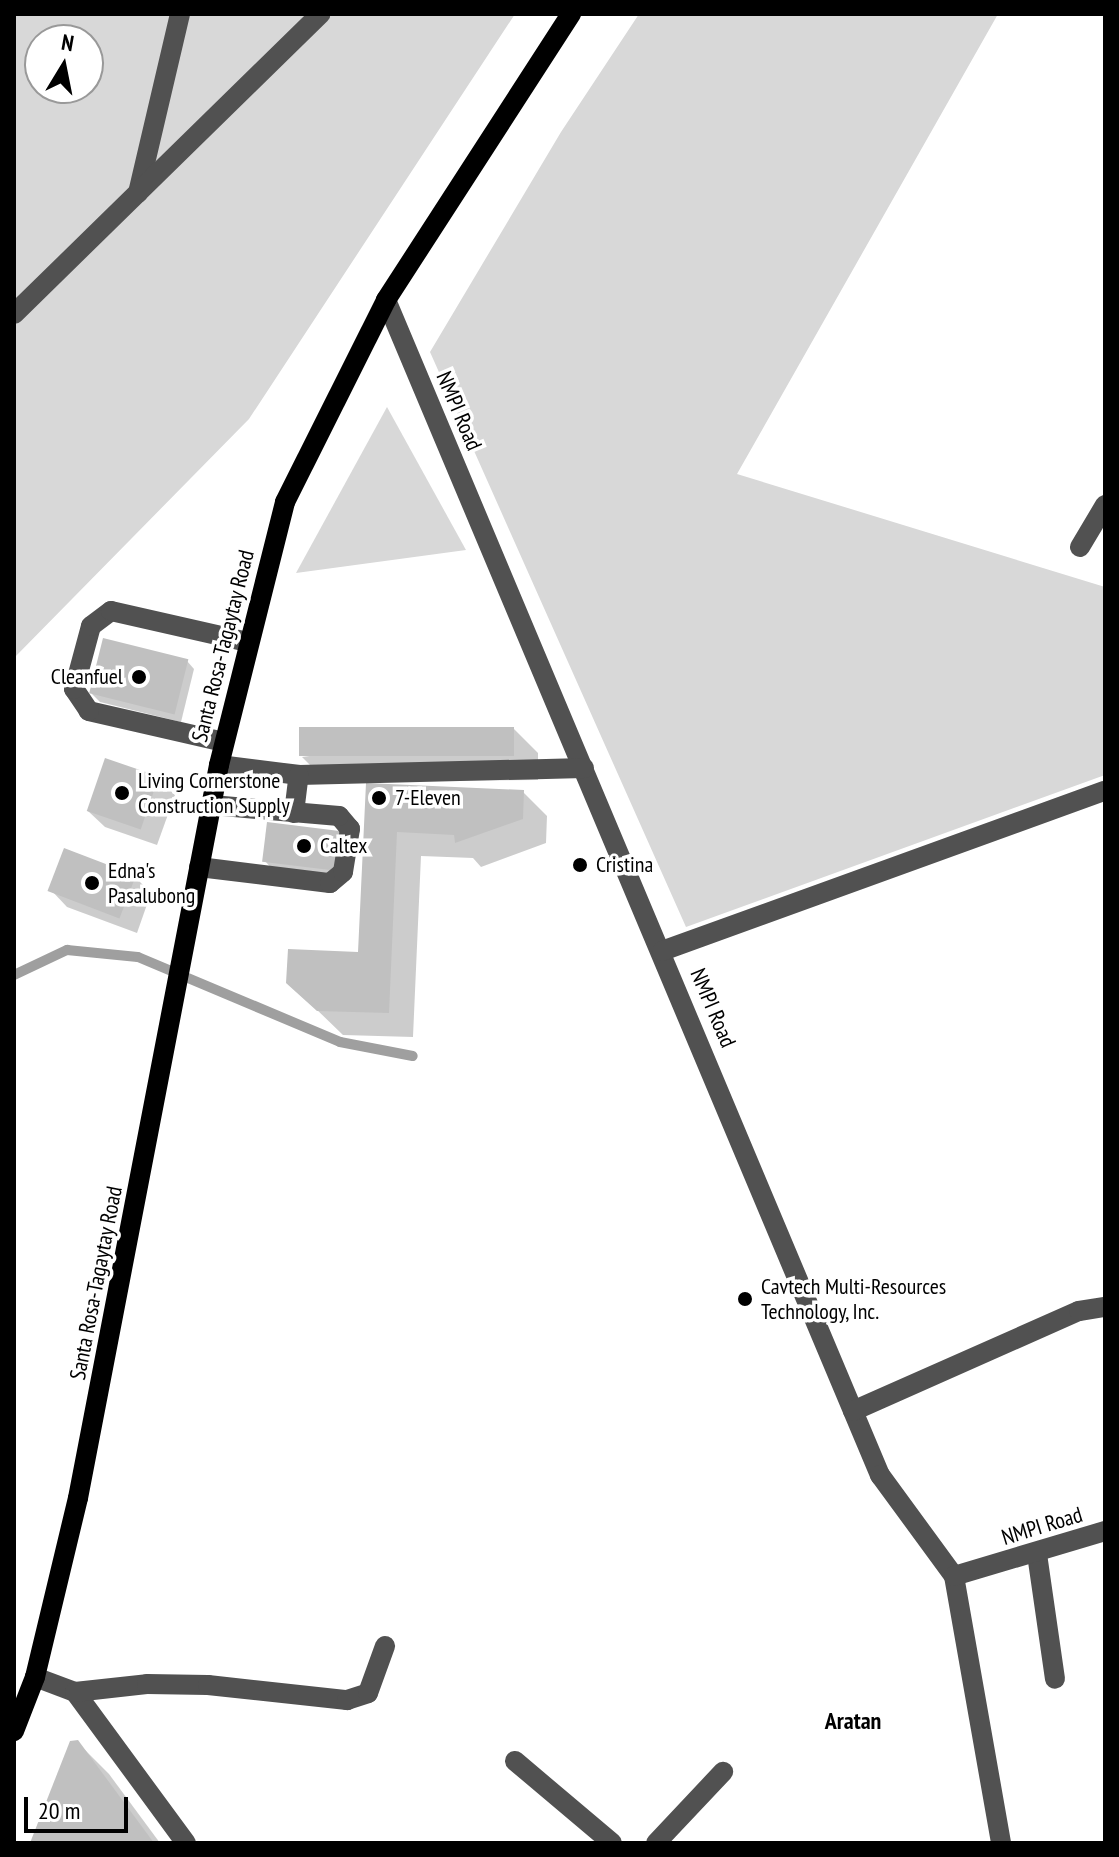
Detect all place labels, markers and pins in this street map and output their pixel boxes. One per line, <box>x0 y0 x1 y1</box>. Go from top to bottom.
place label: Cleanfuel <box>51 664 123 690</box>
marker: Cleanfuel <box>130 668 148 686</box>
place label: Living Cornerstone Construction Supply <box>138 767 290 818</box>
marker: Living Cornerstone Construction Supply <box>113 784 131 802</box>
place label: 7-Eleven <box>395 785 461 811</box>
marker: 7-Eleven <box>370 789 388 807</box>
place label: Caltex <box>320 833 367 859</box>
marker: Caltex <box>295 837 313 855</box>
place label: Cristina <box>596 852 653 878</box>
marker: Cristina <box>571 856 589 874</box>
place label: Edna's Pasalubong <box>108 857 195 908</box>
marker: Edna's Pasalubong <box>83 874 101 892</box>
place label: Cavtech Multi-Resources Technology, Inc. <box>761 1273 946 1324</box>
marker: Cavtech Multi-Resources Technology, Inc. <box>736 1290 754 1308</box>

